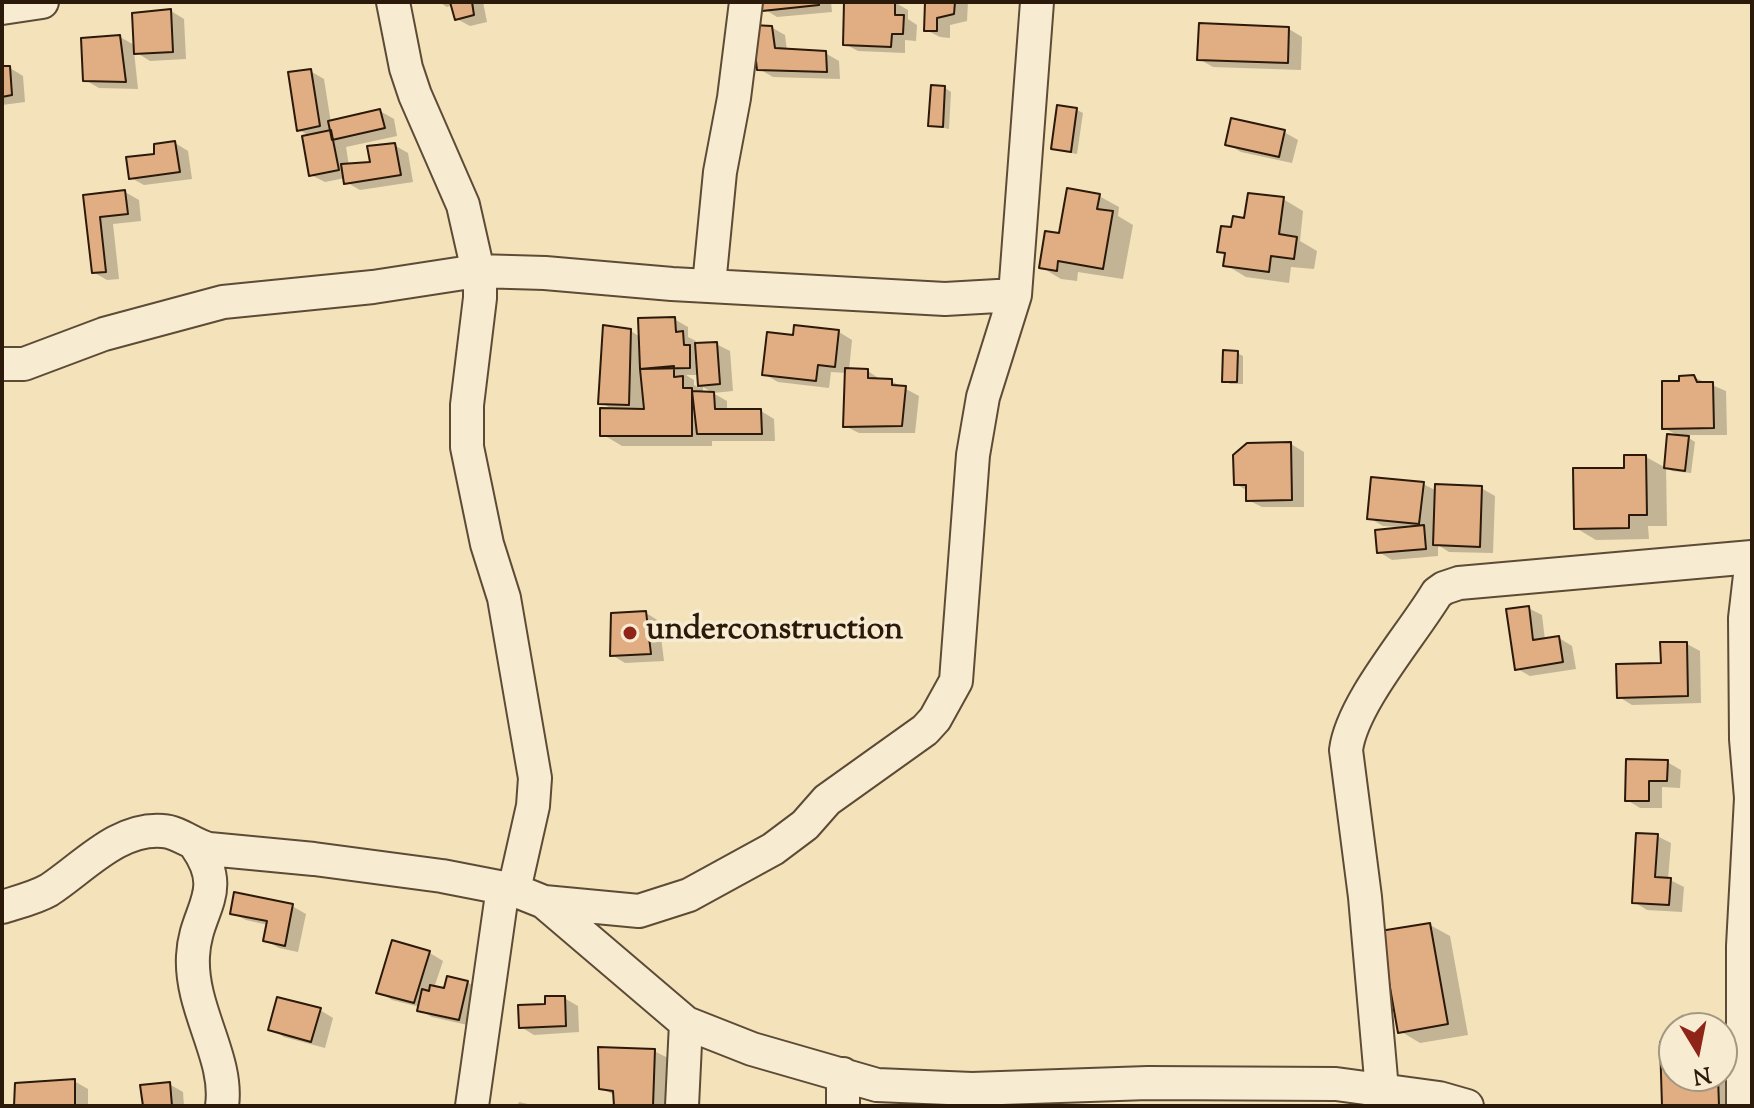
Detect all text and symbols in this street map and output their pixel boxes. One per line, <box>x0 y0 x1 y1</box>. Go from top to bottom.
place label: underconstruction <box>646 614 903 652</box>
marker: underconstruction <box>621 624 639 642</box>
north arrow <box>1658 1012 1738 1092</box>
text: N <box>1690 1056 1713 1091</box>

